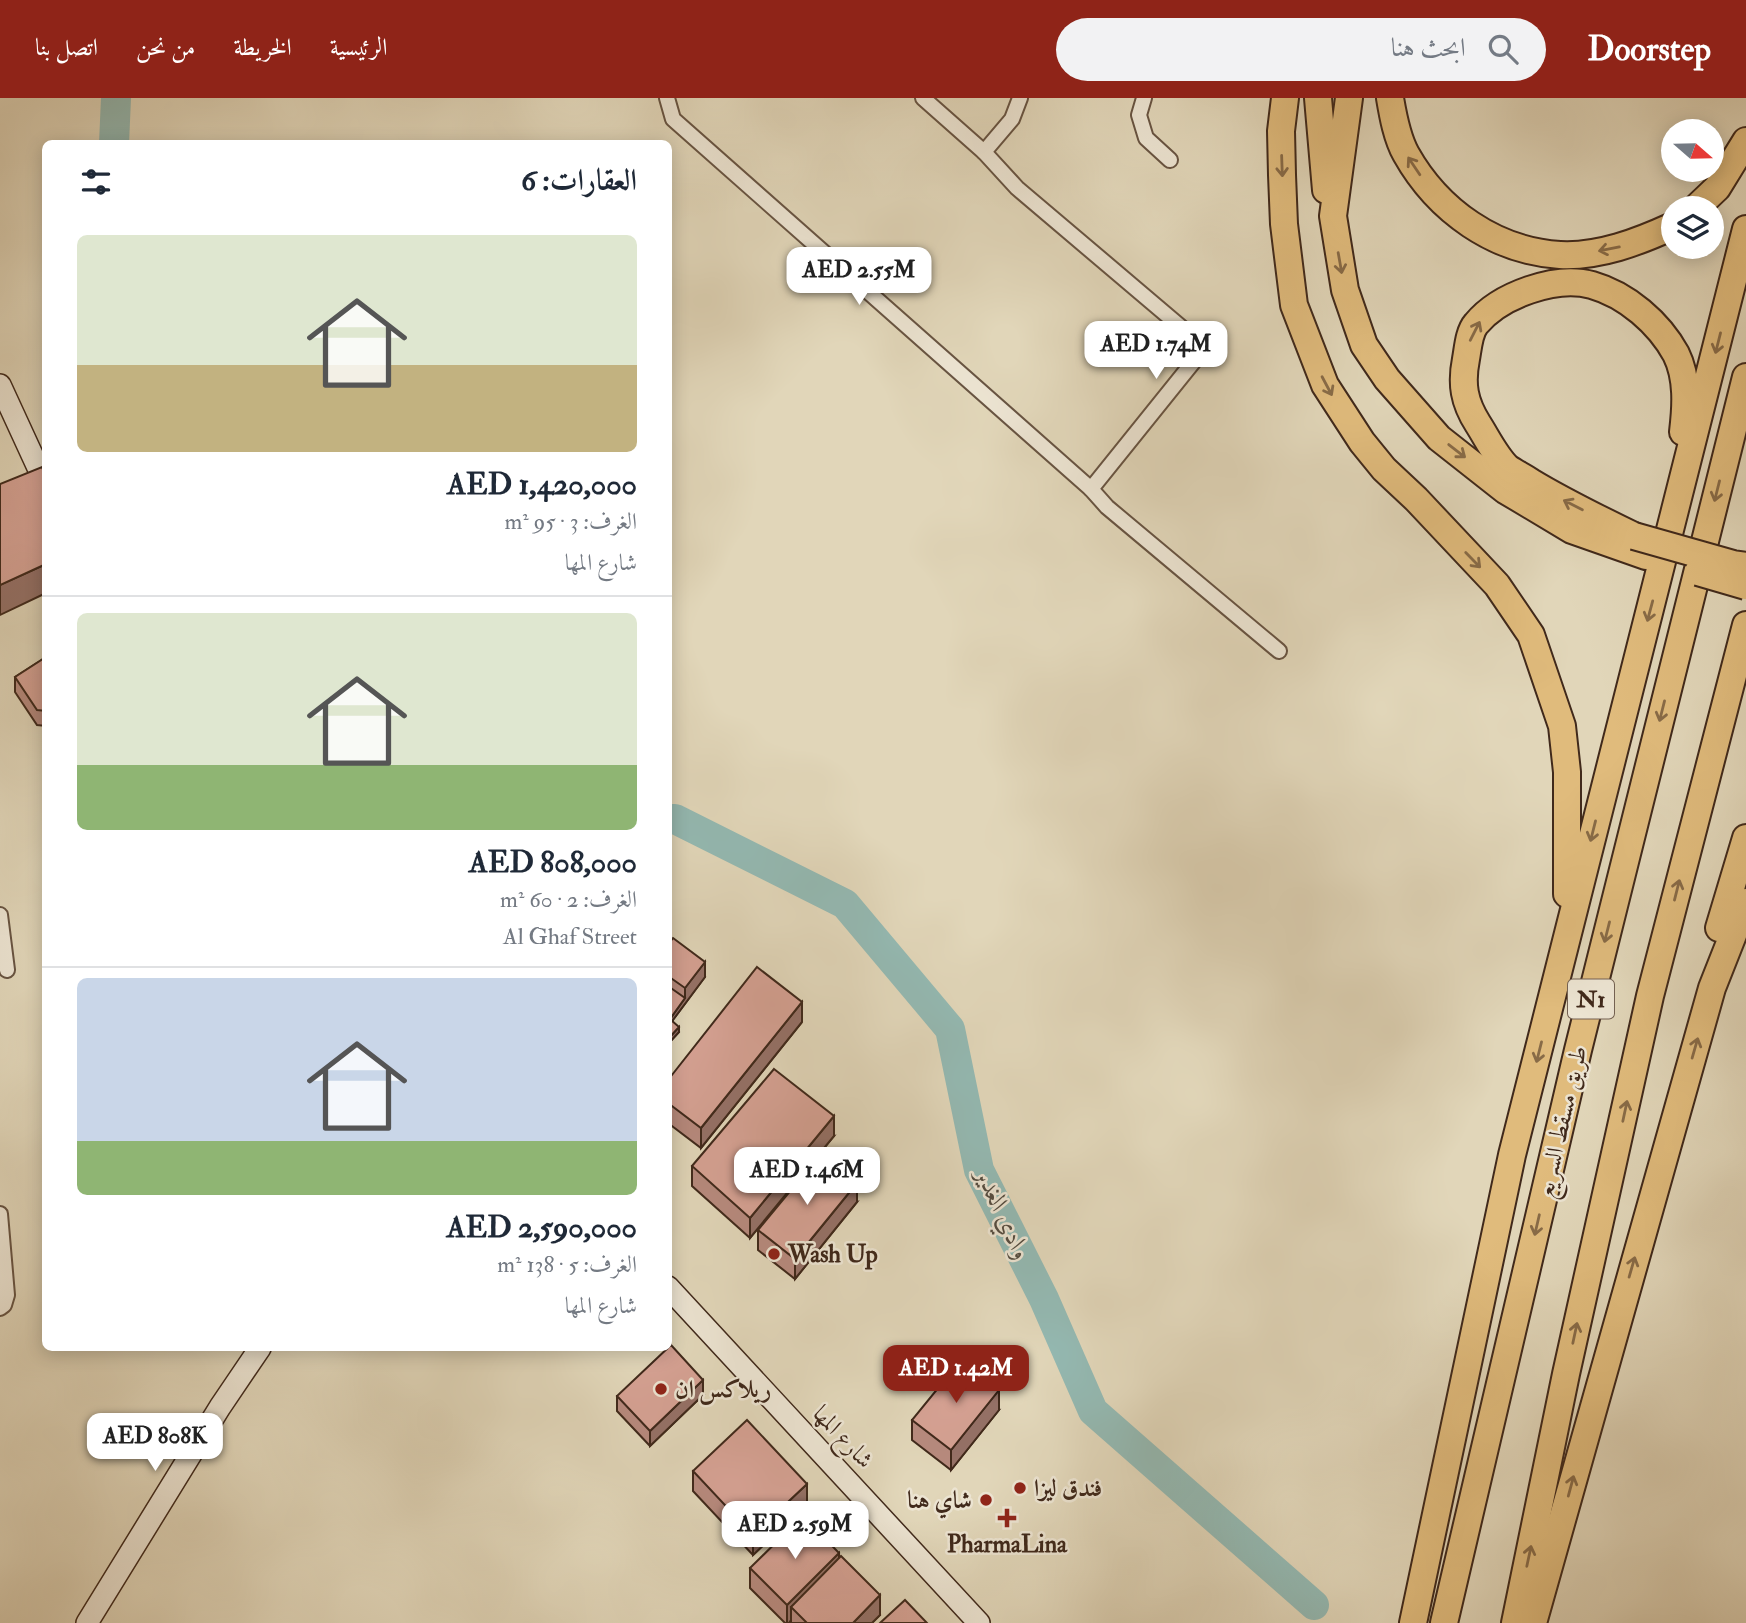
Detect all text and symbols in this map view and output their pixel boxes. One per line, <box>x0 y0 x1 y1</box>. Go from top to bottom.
search box <box>1056 18 1546 81</box>
text: Doorstep <box>1588 29 1711 70</box>
icon: search <box>1484 30 1522 68</box>
text: اتصل بنا <box>35 32 98 63</box>
text: من نحن <box>136 32 195 63</box>
text: الخريطة <box>233 32 292 63</box>
text: الرئيسية <box>330 32 387 63</box>
text: ابحث هنا <box>1391 32 1466 64</box>
north arrow <box>1661 119 1724 182</box>
map controls <box>1661 119 1724 259</box>
one-way arrow <box>1275 154 1288 177</box>
one-way arrow <box>1407 156 1421 176</box>
text: العقارات: 6 <box>521 162 637 199</box>
icon: filters <box>77 163 115 201</box>
button: layers <box>1661 196 1724 259</box>
one-way arrow <box>1598 243 1621 257</box>
pin: AED 2.55M <box>779 248 939 307</box>
one-way arrow <box>1334 251 1348 273</box>
text: AED 2.55M <box>803 255 915 284</box>
icon: home <box>294 280 420 406</box>
one-way arrow <box>1469 320 1482 341</box>
pin: AED 1.74M <box>1076 322 1236 381</box>
text: AED 1.74M <box>1100 329 1212 358</box>
one-way arrow <box>1711 331 1724 354</box>
one-way arrow <box>1321 375 1334 396</box>
one-way arrow <box>1447 444 1465 459</box>
text: AED 1,420,000 <box>447 466 637 503</box>
one-way arrow <box>1710 479 1723 502</box>
one-way arrow <box>1563 498 1584 512</box>
text: الغرف: 3 · 95 m² <box>504 507 637 536</box>
text: شارع المها <box>565 548 637 577</box>
one-way arrow <box>1464 551 1481 568</box>
one-way arrow <box>1642 600 1655 622</box>
icon: home <box>294 658 420 784</box>
one-way arrow <box>1655 700 1668 722</box>
one-way arrow <box>1586 819 1599 842</box>
text: AED 808,000 <box>469 844 637 881</box>
one-way arrow <box>1672 879 1685 901</box>
text: الغرف: 2 · 60 m² <box>500 885 637 914</box>
one-way arrow <box>1600 920 1613 943</box>
text: Al Ghaf Street <box>503 922 637 951</box>
road number: N1 <box>1568 980 1614 1018</box>
icon: home <box>294 1023 420 1149</box>
one-way arrow <box>1689 1038 1702 1060</box>
one-way arrow <box>1532 1040 1545 1063</box>
street label: طريق مسقط السريع <box>1529 1043 1600 1202</box>
one-way arrow <box>1618 1100 1632 1123</box>
pin: AED 1.46M <box>727 1148 887 1207</box>
text: AED 1.46M <box>750 1155 864 1184</box>
water label: وادي الغدير <box>963 1161 1038 1267</box>
text: AED 2,590,000 <box>447 1209 637 1246</box>
one-way arrow <box>1530 1213 1543 1236</box>
place label: Wash Up <box>787 1239 878 1270</box>
marker: Wash Up <box>766 1246 782 1262</box>
text: الغرف: 5 · 138 m² <box>497 1250 637 1279</box>
one-way arrow <box>1627 1256 1640 1278</box>
text: شارع المها <box>565 1291 637 1320</box>
one-way arrow <box>1570 1323 1583 1345</box>
pin: AED 1.42M <box>876 1346 1036 1405</box>
text: AED 1.42M <box>899 1353 1013 1382</box>
place label: ريلاكس ان <box>675 1374 772 1405</box>
marker: ريلاكس ان <box>653 1381 669 1397</box>
street label: شارع المها <box>803 1399 880 1478</box>
pin: AED 808K <box>83 1414 227 1473</box>
text: AED 808K <box>103 1421 207 1450</box>
place label: فندق ليزا <box>1034 1473 1102 1504</box>
one-way arrow <box>1565 1476 1578 1498</box>
marker: فندق ليزا <box>1012 1480 1028 1496</box>
place label: شاي هنا <box>907 1485 972 1519</box>
marker: شاي هنا <box>978 1492 994 1508</box>
pin: AED 2.59M <box>715 1502 875 1561</box>
text: AED 2.59M <box>738 1509 852 1538</box>
marker: PharmaLina <box>999 1510 1015 1526</box>
place label: PharmaLina <box>947 1529 1068 1560</box>
one-way arrow <box>1522 1545 1536 1568</box>

